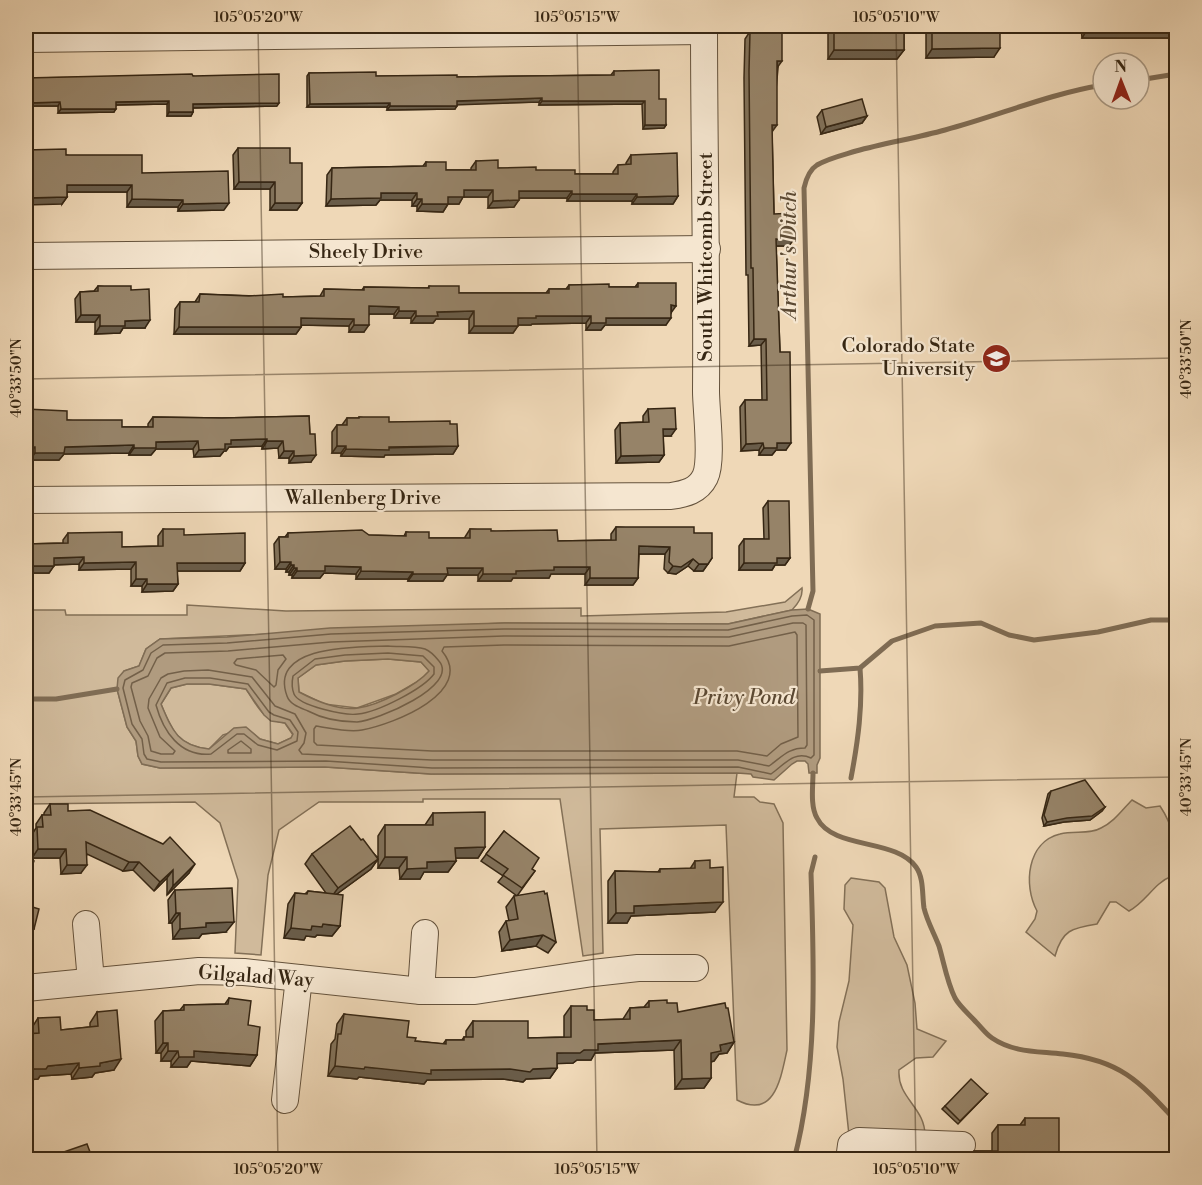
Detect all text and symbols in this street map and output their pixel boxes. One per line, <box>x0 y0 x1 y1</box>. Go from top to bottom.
text: 105°05'20"W <box>213 8 303 27</box>
text: 105°05'15"W <box>534 8 620 27</box>
text: 105°05'10"W <box>853 8 940 27</box>
north arrow <box>1091 51 1151 111</box>
text: N <box>1114 57 1128 77</box>
street label: South Whitcomb Street <box>694 152 719 362</box>
water label: Arthur's Ditch <box>777 190 803 321</box>
street label: Sheely Drive <box>309 240 423 265</box>
text: 40°33'50"N <box>1177 319 1196 399</box>
place label: Colorado State University <box>841 334 975 382</box>
text: 40°33'50"N <box>7 338 26 418</box>
school or university icon: Colorado State University <box>980 342 1012 374</box>
street label: Wallenberg Drive <box>284 486 441 511</box>
water label: Privy Pond <box>692 685 796 711</box>
text: 40°33'45"N <box>1177 738 1196 816</box>
text: 40°33'45"N <box>7 758 26 836</box>
street label: Gilgalad Way <box>197 960 315 994</box>
text: 105°05'20"W <box>233 1160 323 1179</box>
text: 105°05'15"W <box>554 1160 640 1179</box>
text: 105°05'10"W <box>873 1160 960 1179</box>

